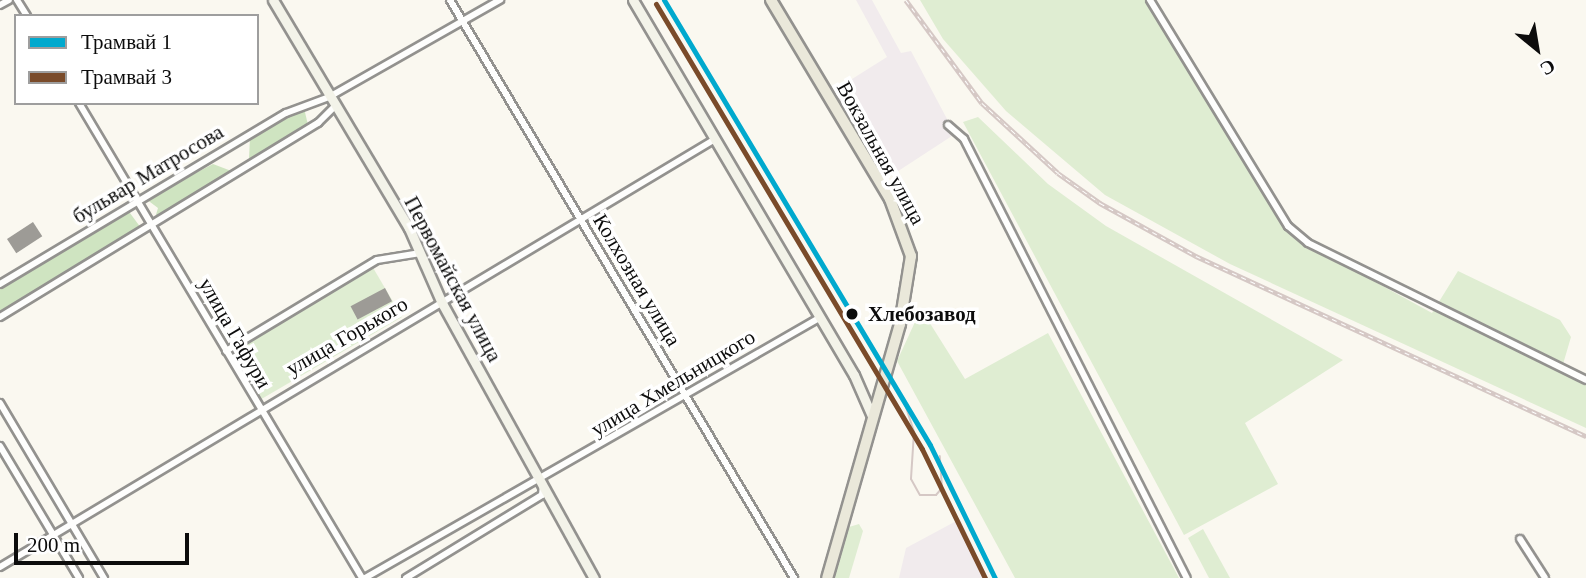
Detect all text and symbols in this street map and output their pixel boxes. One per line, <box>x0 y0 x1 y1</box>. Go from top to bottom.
legend <box>14 14 259 105</box>
north arrow <box>1502 14 1572 84</box>
text: Трамвай 1 <box>81 30 172 54</box>
text: С <box>1537 55 1559 80</box>
text: Трамвай 3 <box>81 65 172 89</box>
street label: Вокзальная улица <box>831 77 931 229</box>
street label: бульвар Матросова <box>68 119 228 229</box>
street label: Первомайская улица <box>399 192 507 366</box>
street label: Колхозная улица <box>588 209 686 351</box>
street label: улица Гафури <box>193 273 277 393</box>
street label: улица Горького <box>282 291 412 381</box>
place label: Хлебозавод <box>868 301 976 327</box>
marker: Хлебозавод <box>842 304 862 324</box>
street label: улица Хмельницкого <box>586 324 760 442</box>
scale bar <box>18 518 192 562</box>
text: 200 m <box>27 533 80 557</box>

